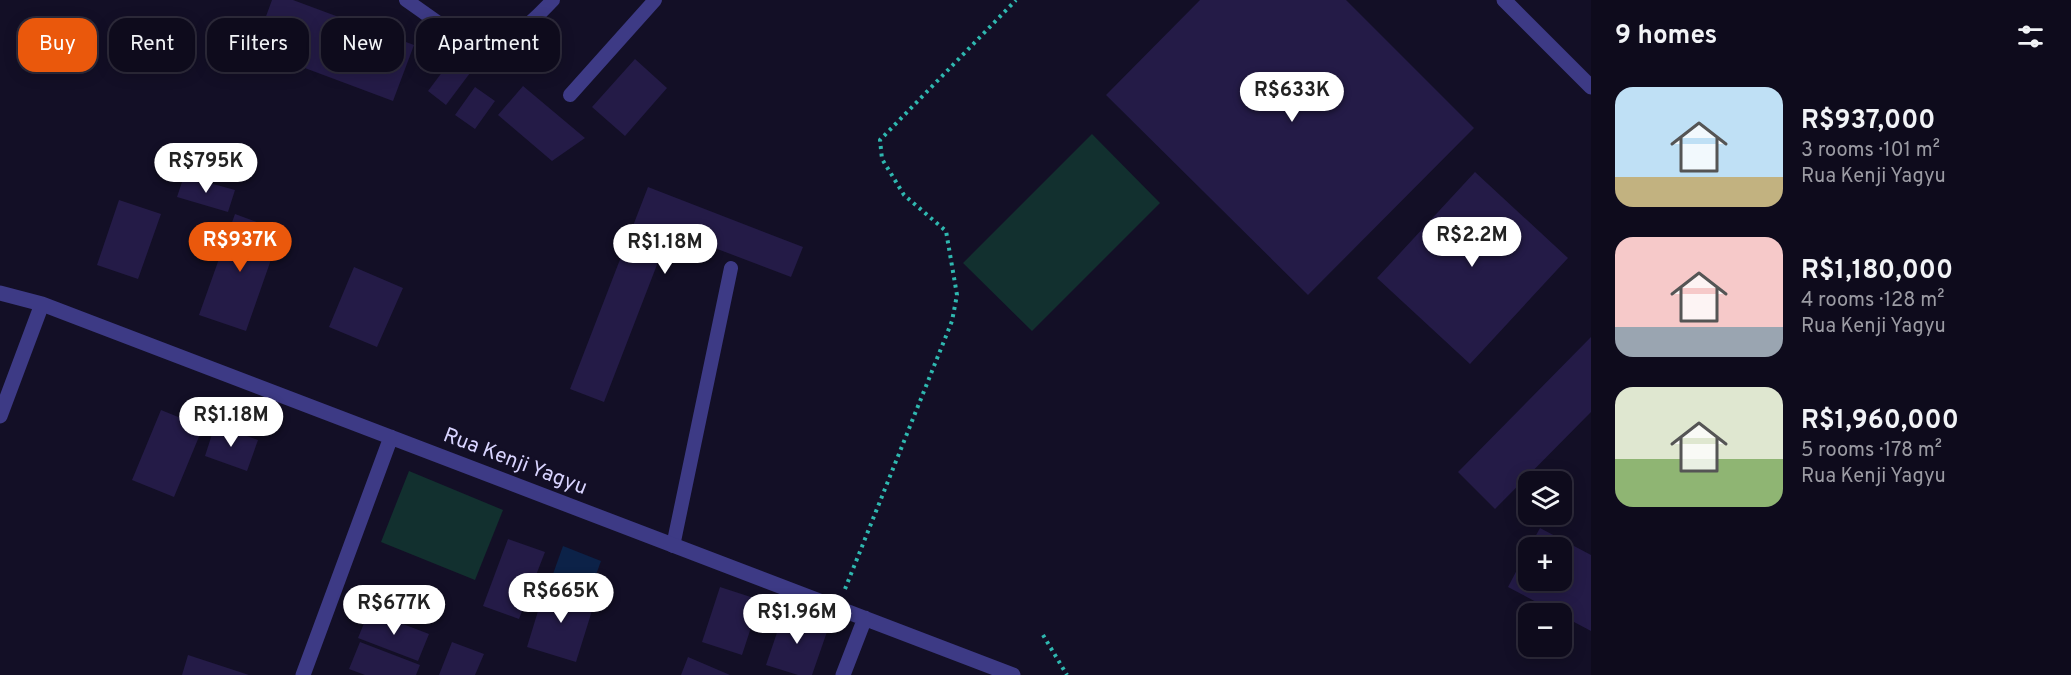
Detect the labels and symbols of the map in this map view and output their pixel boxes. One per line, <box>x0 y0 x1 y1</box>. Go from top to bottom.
pin: R$633K <box>1243 72 1341 123</box>
pin: R$795K <box>157 143 255 194</box>
pin: R$2.2M <box>1423 217 1521 268</box>
pin: R$937K <box>191 222 289 273</box>
pin: R$1.18M <box>610 224 720 275</box>
pin: R$1.18M <box>176 397 286 448</box>
street label: Rua Kenji Yagyu <box>439 422 591 502</box>
pin: R$665K <box>512 573 610 624</box>
pin: R$677K <box>345 585 443 636</box>
pin: R$1.96M <box>742 594 852 645</box>

